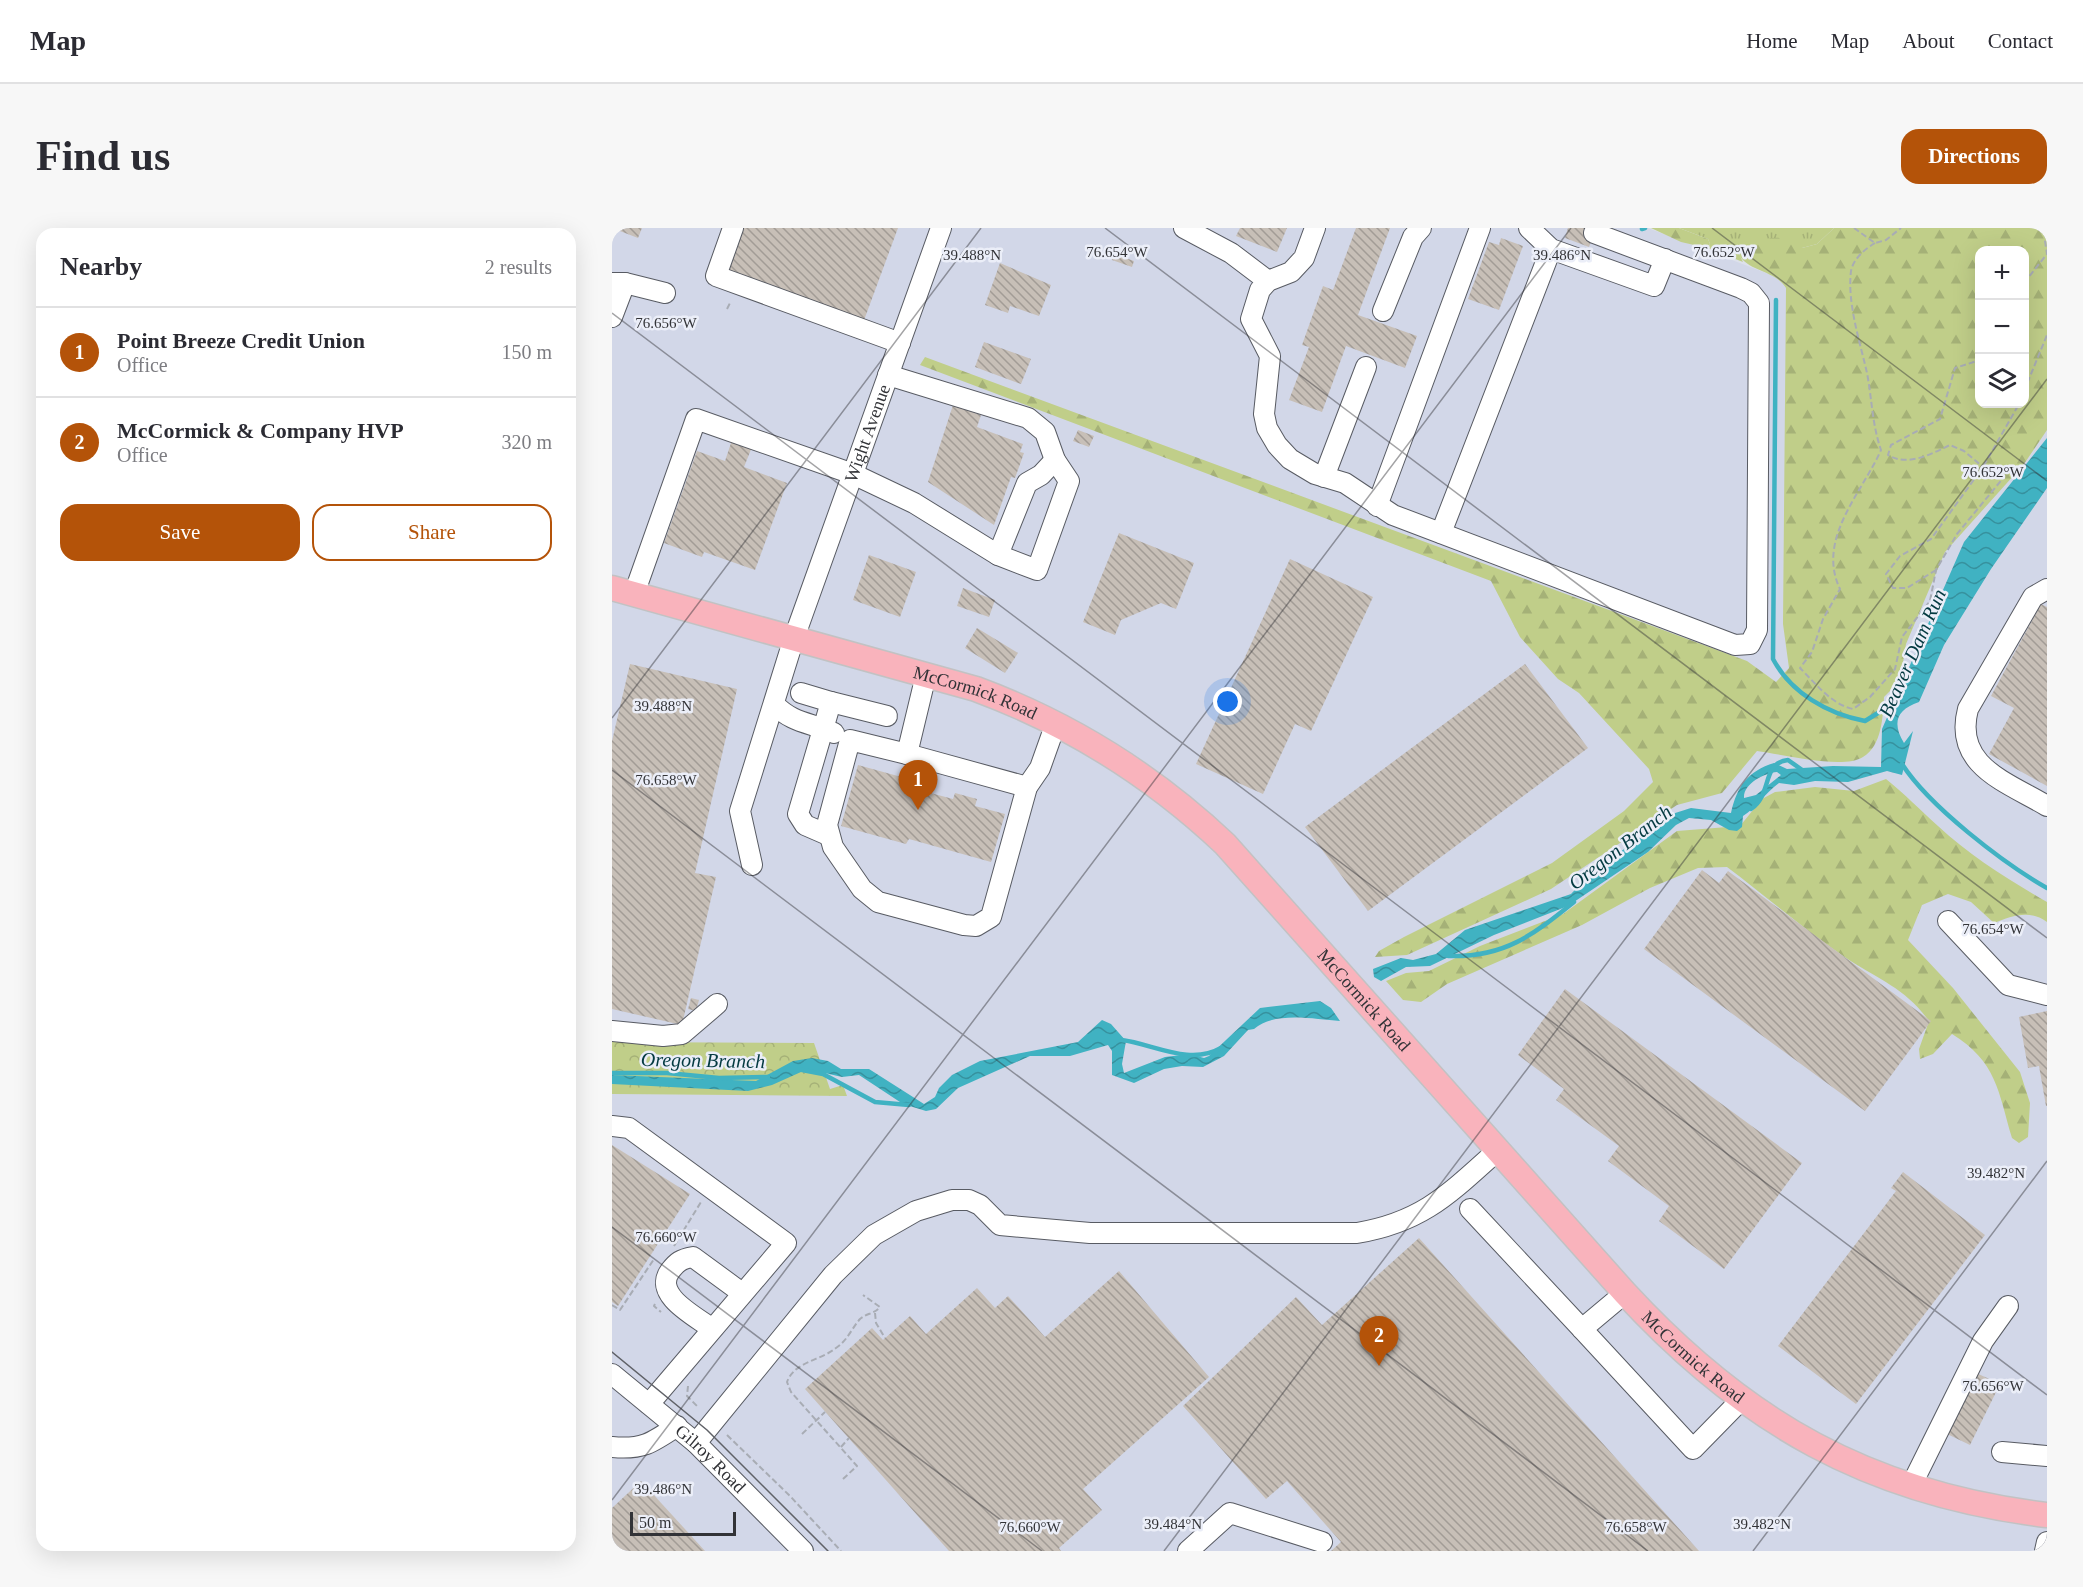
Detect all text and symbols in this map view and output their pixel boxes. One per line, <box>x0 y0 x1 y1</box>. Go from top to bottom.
text: Map <box>30 25 86 56</box>
text: Home <box>1746 29 1798 53</box>
text: Map <box>1831 29 1869 53</box>
text: About <box>1902 29 1955 53</box>
text: Contact <box>1988 29 2053 53</box>
button: Directions <box>1901 129 2047 184</box>
text: Find us <box>36 133 170 179</box>
text: 76.654°W <box>1086 244 1149 260</box>
text: 76.652°W <box>1693 244 1756 260</box>
map controls <box>1975 246 2029 408</box>
button: + <box>1975 246 2029 300</box>
text: 39.488°N <box>943 247 1001 263</box>
text: 39.486°N <box>1533 247 1591 263</box>
text: Nearby <box>60 252 142 281</box>
text: 2 results <box>485 256 552 278</box>
button: − <box>1975 300 2029 354</box>
text: 76.656°W <box>635 315 698 331</box>
text: Point Breeze Credit Union <box>117 328 365 353</box>
text: 1 <box>75 341 85 363</box>
text: 150 m <box>501 341 552 363</box>
text: Office <box>117 354 168 376</box>
button: layers <box>1975 354 2029 408</box>
street label: Wight Avenue <box>841 382 894 485</box>
text: McCormick & Company HVP <box>117 418 404 443</box>
text: 2 <box>75 431 85 453</box>
text: 320 m <box>501 431 552 453</box>
text: Office <box>117 444 168 466</box>
text: 76.652°W <box>1962 464 2025 480</box>
button: Save <box>60 504 300 561</box>
button: Share <box>312 504 552 561</box>
water label: Beaver Dam Run <box>1874 586 1950 720</box>
street label: McCormick Road <box>911 662 1040 723</box>
your location <box>1213 687 1242 716</box>
text: 39.488°N <box>634 698 692 714</box>
pin: 1 <box>898 760 938 810</box>
text: 76.658°W <box>635 772 698 788</box>
water label: Oregon Branch <box>1564 800 1676 895</box>
text: 76.654°W <box>1962 921 2025 937</box>
street label: McCormick Road <box>1313 945 1415 1055</box>
water label: Oregon Branch <box>641 1048 765 1073</box>
text: 39.482°N <box>1967 1165 2025 1181</box>
text: 76.660°W <box>635 1229 698 1245</box>
street label: McCormick Road <box>1638 1307 1748 1407</box>
pin: 2 <box>1360 1316 1398 1366</box>
text: 76.656°W <box>1962 1378 2025 1394</box>
street label: Gilroy Road <box>672 1420 750 1497</box>
text: 39.486°N <box>634 1481 692 1497</box>
scale bar <box>630 1509 736 1536</box>
text: 50 m <box>639 1514 671 1531</box>
text: 39.484°N <box>1144 1516 1202 1532</box>
text: 39.482°N <box>1733 1516 1791 1532</box>
text: 76.660°W <box>999 1519 1062 1535</box>
text: 76.658°W <box>1605 1519 1668 1535</box>

